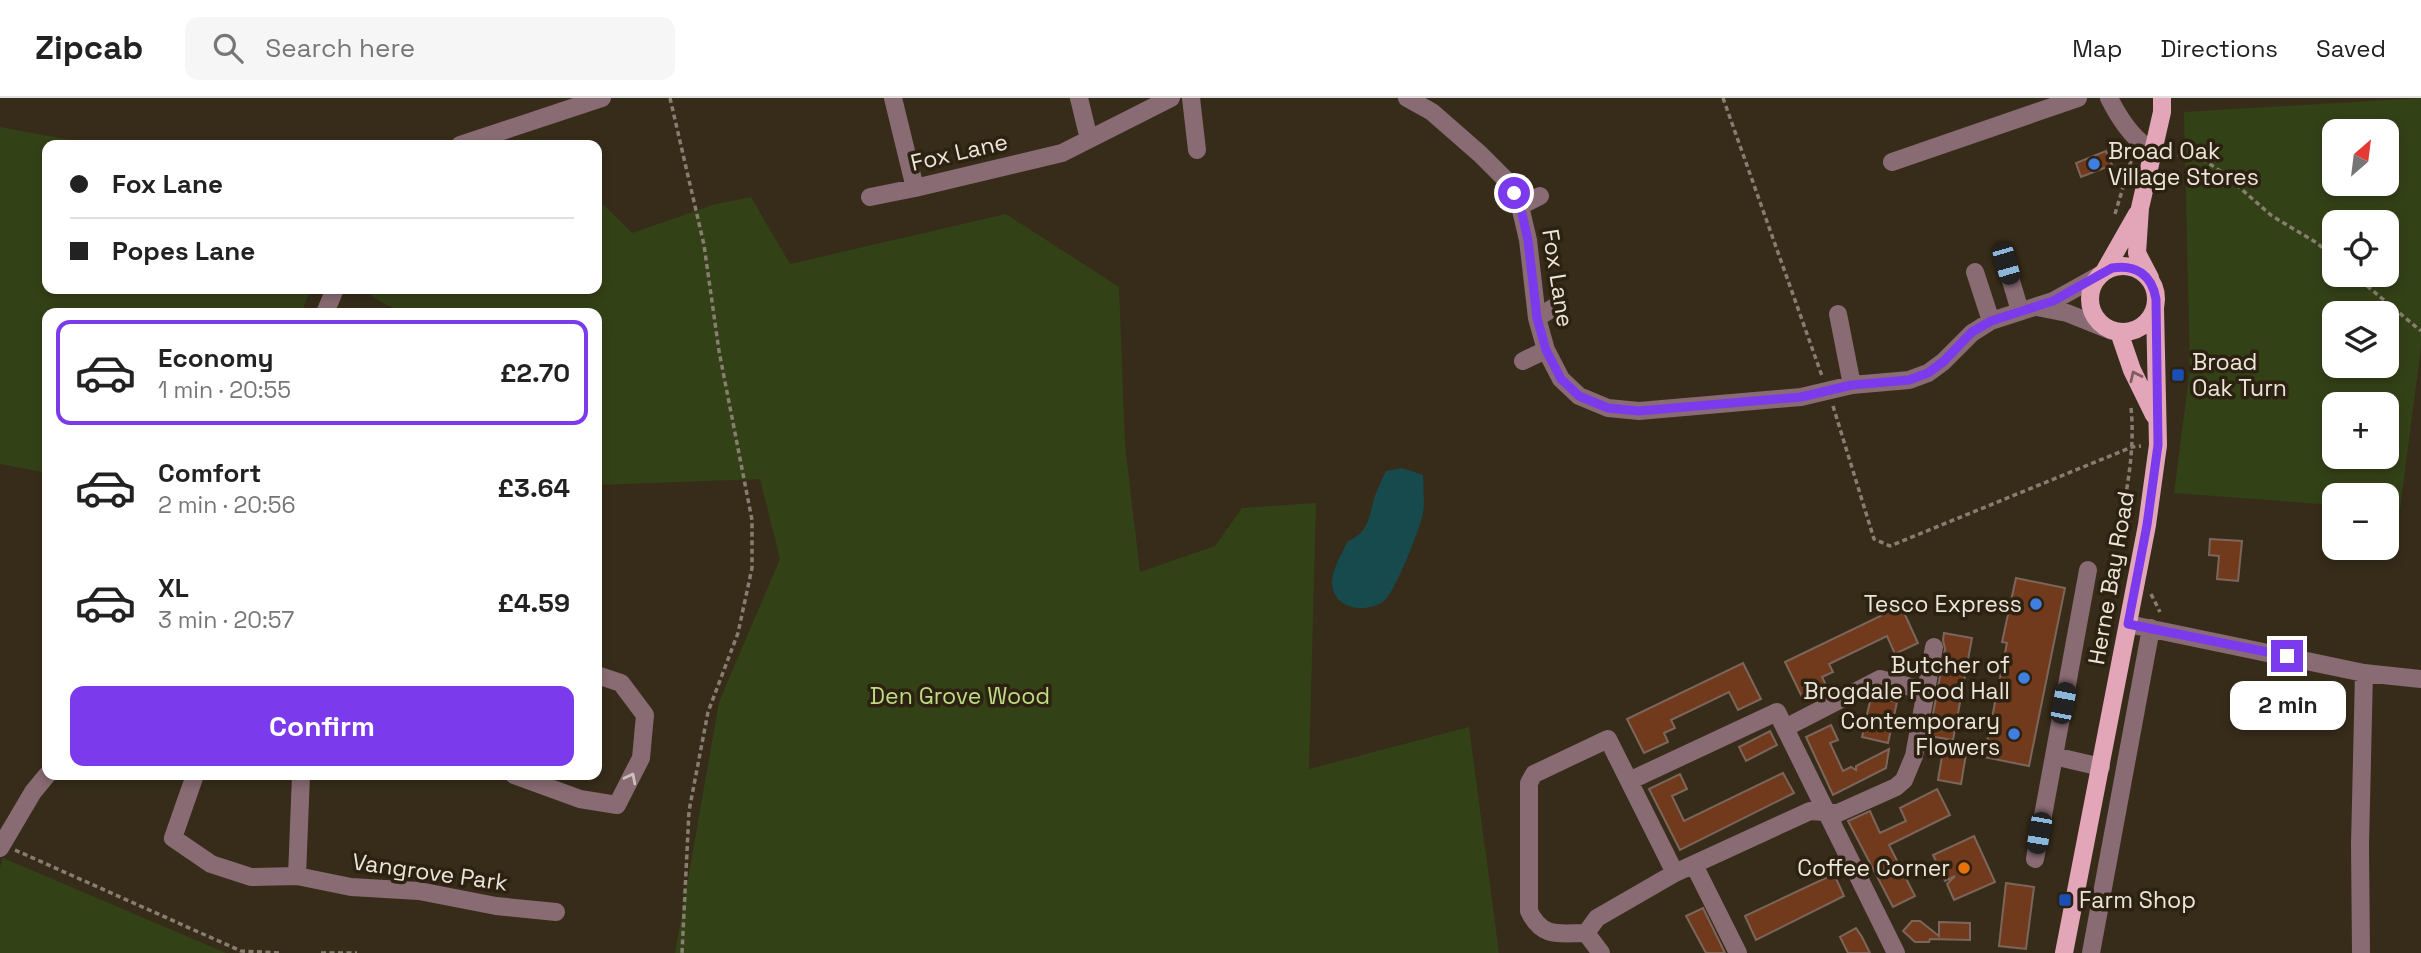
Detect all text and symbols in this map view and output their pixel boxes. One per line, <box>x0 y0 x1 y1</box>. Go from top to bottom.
search box <box>185 17 675 80</box>
text: Zipcab <box>35 27 143 69</box>
icon: search <box>209 29 247 67</box>
text: Search here <box>265 31 415 65</box>
text: Map <box>2072 33 2122 64</box>
text: Directions <box>2160 33 2278 64</box>
text: Saved <box>2316 33 2386 64</box>
north arrow <box>2322 119 2399 196</box>
map controls <box>2322 119 2399 560</box>
street label: Fox Lane <box>907 126 1011 178</box>
place label: Broad Oak Village Stores <box>2108 136 2259 192</box>
marker: Broad Oak Village Stores <box>2086 156 2102 172</box>
text: Fox Lane <box>112 167 223 201</box>
route start <box>1498 177 1530 209</box>
button: locate <box>2322 210 2399 287</box>
street label: Fox Lane <box>1535 227 1581 329</box>
text: Popes Lane <box>112 234 255 268</box>
car <box>1991 241 2022 287</box>
button: layers <box>2322 301 2399 378</box>
icon: car <box>74 341 137 404</box>
text: Economy <box>158 341 274 375</box>
place label: Broad Oak Turn <box>2192 347 2287 403</box>
text: £2.70 <box>500 356 570 390</box>
marker: Broad Oak Turn <box>2170 367 2186 383</box>
one-way arrow <box>2129 371 2143 383</box>
text: 1 min · 20:55 <box>158 375 291 405</box>
button: + <box>2322 392 2399 469</box>
icon: car <box>74 456 137 519</box>
text: Comfort <box>158 456 261 490</box>
text: £3.64 <box>498 471 570 505</box>
button: − <box>2322 483 2399 560</box>
street label: Herne Bay Road <box>2081 489 2141 667</box>
text: 2 min · 20:56 <box>158 490 296 520</box>
icon: car <box>74 571 137 634</box>
text: XL <box>158 571 189 605</box>
text: £4.59 <box>497 586 570 620</box>
place label: Tesco Express <box>1864 589 2022 619</box>
marker: Tesco Express <box>2028 596 2044 612</box>
text: 3 min · 20:57 <box>158 605 294 635</box>
route end <box>2271 640 2303 672</box>
place label: Butcher of Brogdale Food Hall <box>1803 650 2010 706</box>
marker: Butcher of Brogdale Food Hall <box>2016 670 2032 686</box>
car <box>2049 680 2078 726</box>
callout: 2 min <box>2229 680 2345 730</box>
park label: Den Grove Wood <box>870 681 1050 711</box>
button: Confirm <box>70 686 574 766</box>
text: 2 min <box>2258 690 2318 720</box>
place label: Contemporary Flowers <box>1840 706 2000 762</box>
marker: Contemporary Flowers <box>2006 726 2022 742</box>
one-way arrow <box>623 772 636 785</box>
car <box>2026 810 2053 856</box>
street label: Vangrove Park <box>350 846 510 898</box>
place label: Coffee Corner <box>1797 853 1950 883</box>
marker: Coffee Corner <box>1956 860 1972 876</box>
place label: Farm Shop <box>2079 885 2196 915</box>
marker: Farm Shop <box>2057 892 2073 908</box>

